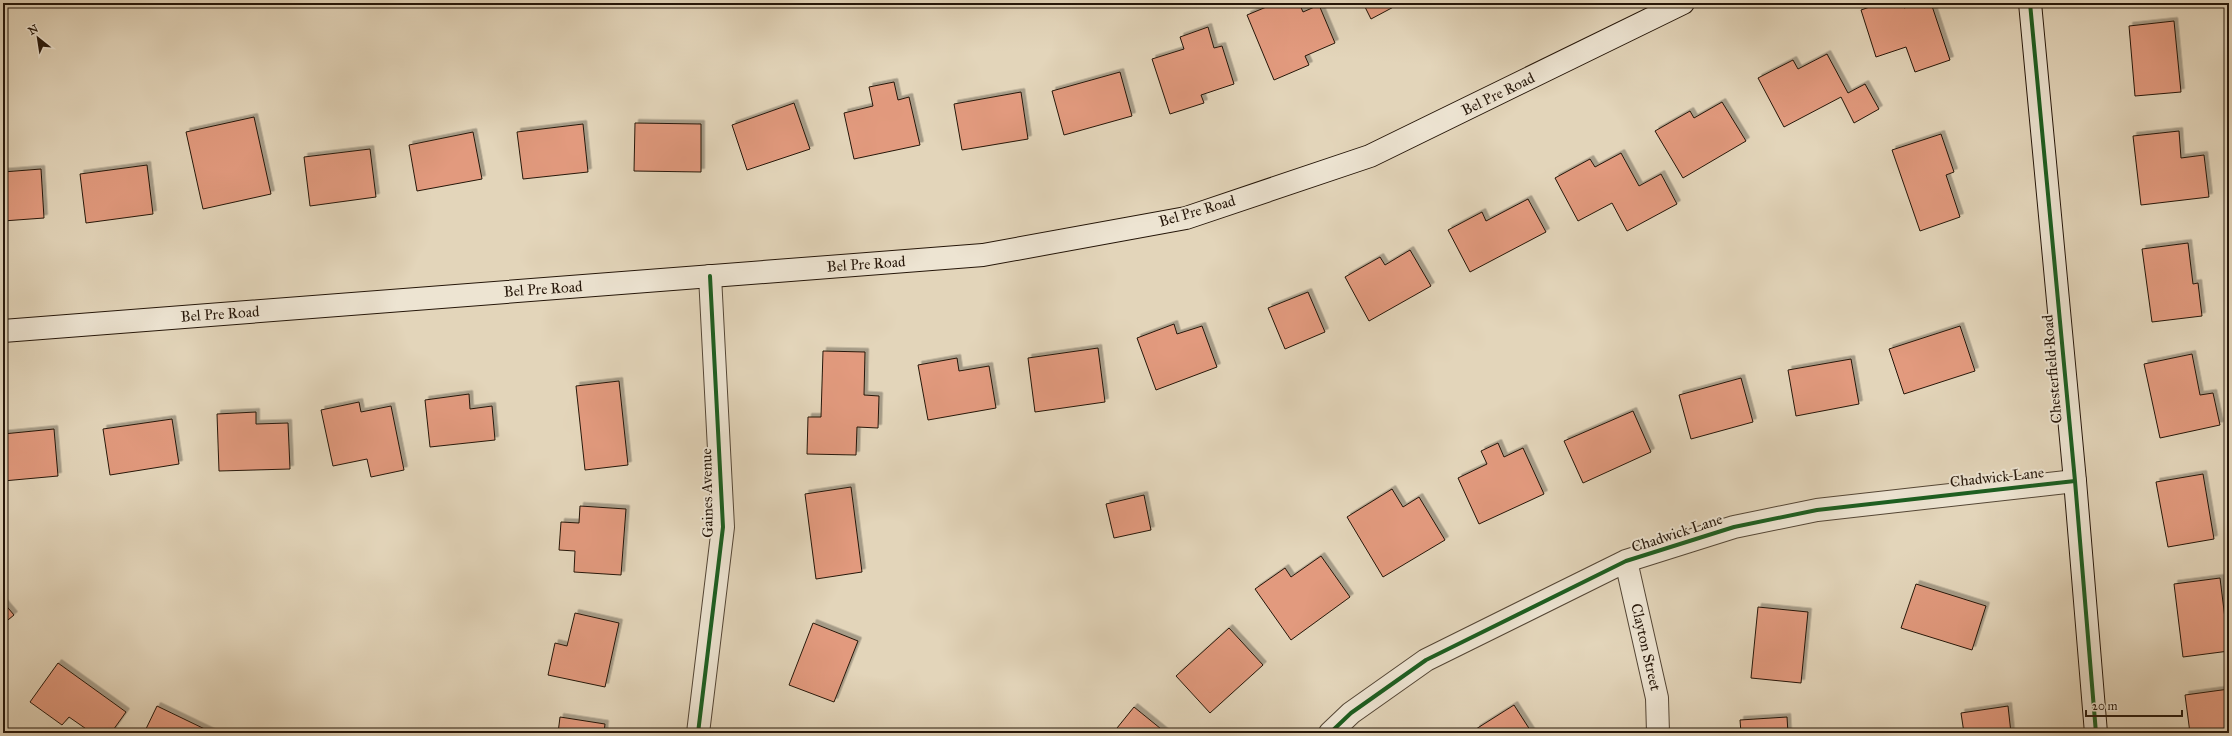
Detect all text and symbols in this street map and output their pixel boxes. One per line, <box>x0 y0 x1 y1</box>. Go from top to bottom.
north arrow <box>18 18 58 58</box>
text: N <box>26 21 41 38</box>
street label: Bel Pre Road <box>1459 68 1538 119</box>
street label: Bel Pre Road <box>1157 191 1238 231</box>
street label: Bel Pre Road <box>826 252 906 276</box>
street label: Bel Pre Road <box>503 277 583 301</box>
street label: Bel Pre Road <box>180 302 260 326</box>
street label: Chesterfield Road <box>2038 313 2066 424</box>
street label: Gaines Avenue <box>697 448 717 538</box>
street label: Chadwick Lane <box>1949 463 2045 491</box>
street label: Chadwick Lane <box>1629 510 1725 556</box>
street label: Clayton Street <box>1627 602 1665 693</box>
scale bar <box>2086 692 2182 718</box>
text: 20 m <box>2092 699 2118 713</box>

